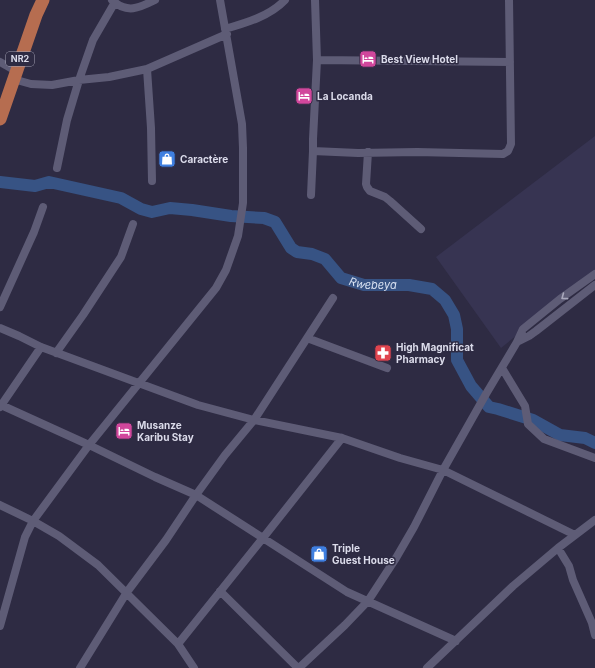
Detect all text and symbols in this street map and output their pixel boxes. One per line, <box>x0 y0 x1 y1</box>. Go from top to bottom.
hotel icon: Best View Hotel <box>358 49 378 69</box>
road number: NR2 <box>6 52 34 66</box>
place label: Best View Hotel <box>381 53 458 65</box>
hotel icon: La Locanda <box>294 86 314 106</box>
place label: La Locanda <box>317 90 373 102</box>
shop icon: Caractère <box>157 149 177 169</box>
place label: Caractère <box>180 153 228 165</box>
water label: Rwebeya <box>347 274 397 292</box>
one-way arrow <box>561 292 568 299</box>
place label: High Magnificat Pharmacy <box>396 341 474 366</box>
pharmacy icon: High Magnificat Pharmacy <box>373 343 393 363</box>
place label: Musanze Karibu Stay <box>137 419 194 444</box>
hotel icon: Musanze Karibu Stay <box>114 421 134 441</box>
place label: Triple Guest House <box>332 542 395 566</box>
shop icon: Triple Guest House <box>309 544 329 564</box>

